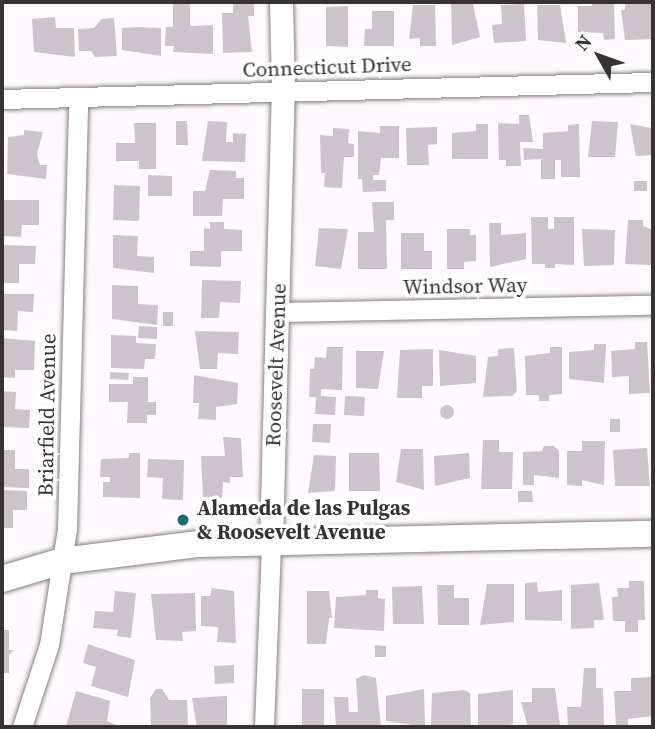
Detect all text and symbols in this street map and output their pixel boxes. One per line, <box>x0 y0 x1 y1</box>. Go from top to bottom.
north arrow <box>564 21 634 91</box>
text: N <box>569 29 597 56</box>
street label: Connecticut Drive <box>242 51 412 83</box>
street label: Windsor Way <box>402 272 528 300</box>
street label: Roosevelt Avenue <box>261 283 291 447</box>
street label: Briarfield Avenue <box>33 333 61 497</box>
place label: Alameda de las Pulgas & Roosevelt Avenue <box>197 495 410 545</box>
marker: Alameda de las Pulgas & Roosevelt Avenue <box>175 512 191 528</box>

